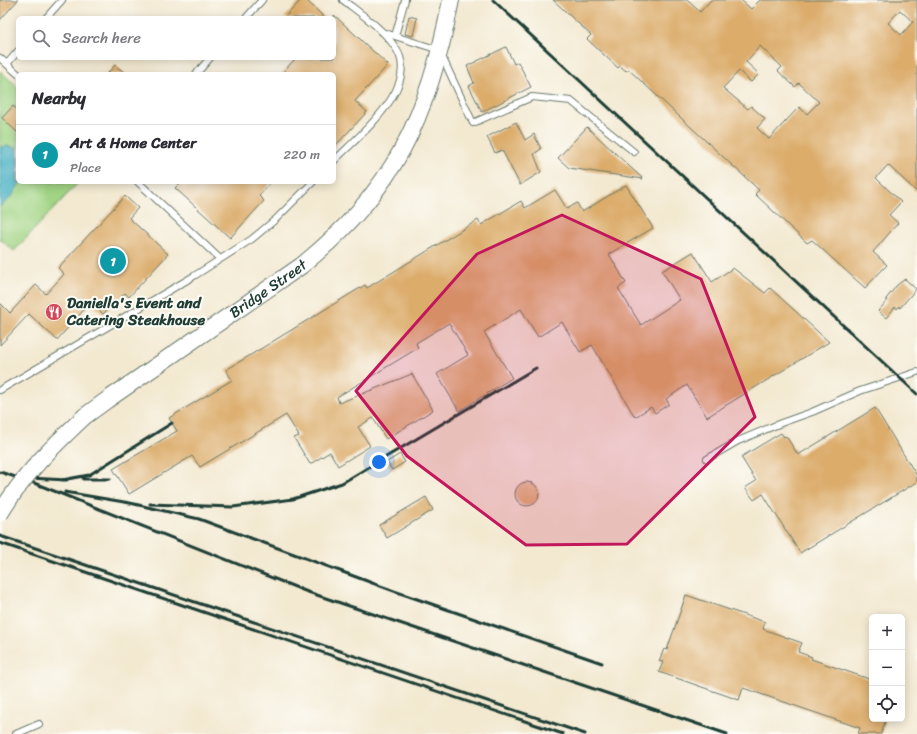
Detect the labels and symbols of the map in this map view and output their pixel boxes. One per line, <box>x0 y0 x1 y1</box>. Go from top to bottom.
pin: 1 <box>100 246 126 276</box>
street label: Bridge Street <box>224 252 314 325</box>
place label: Daniella's Event and Catering Steakhouse <box>66 290 205 333</box>
restaurant icon: Daniella's Event and Catering Steakhouse <box>44 302 64 322</box>
your location <box>369 452 389 472</box>

